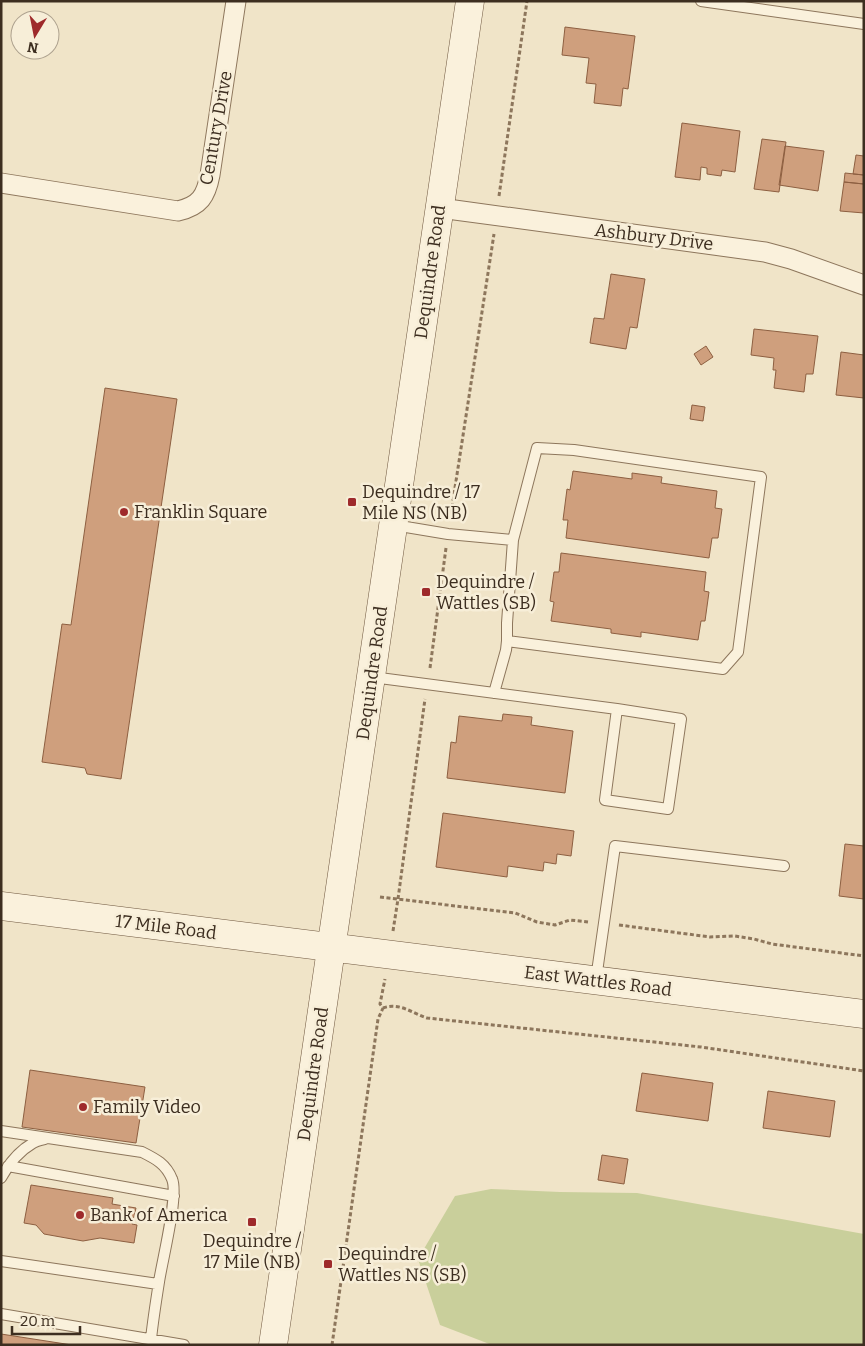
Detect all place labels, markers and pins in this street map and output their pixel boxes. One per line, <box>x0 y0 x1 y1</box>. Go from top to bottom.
place label: Dequindre / 17 Mile NS (NB) <box>362 481 480 524</box>
marker: Dequindre / 17 Mile NS (NB) <box>346 496 358 508</box>
place label: Franklin Square <box>134 501 267 523</box>
marker: Franklin Square <box>118 506 130 518</box>
place label: Dequindre / Wattles (SB) <box>436 571 536 614</box>
marker: Dequindre / Wattles (SB) <box>420 586 432 598</box>
place label: Family Video <box>93 1096 201 1118</box>
marker: Family Video <box>77 1101 89 1113</box>
place label: Bank of America <box>90 1204 228 1226</box>
marker: Bank of America <box>74 1209 86 1221</box>
marker: Dequindre / 17 Mile (NB) <box>246 1216 258 1228</box>
place label: Dequindre / 17 Mile (NB) <box>203 1230 301 1273</box>
place label: Dequindre / Wattles NS (SB) <box>338 1243 466 1286</box>
marker: Dequindre / Wattles NS (SB) <box>322 1258 334 1270</box>

